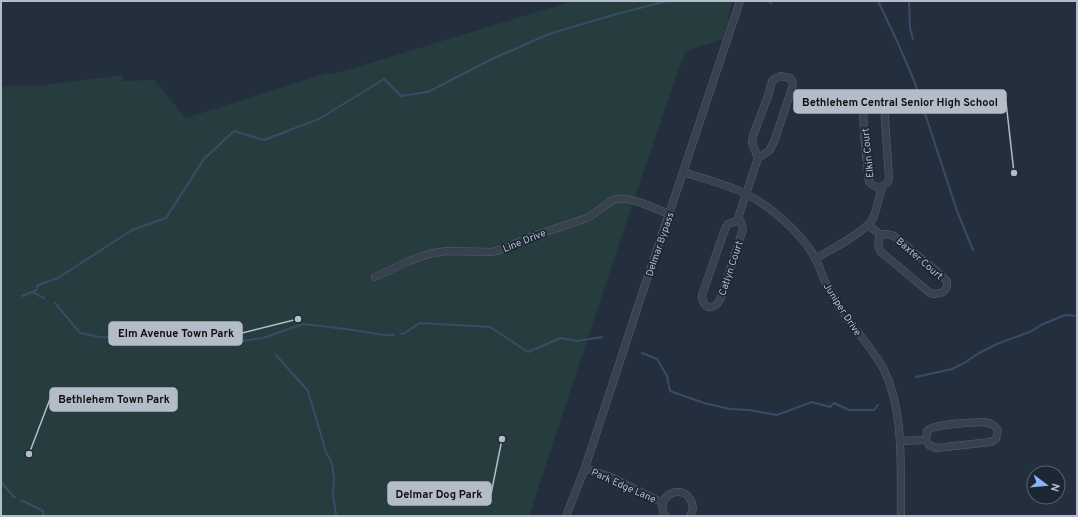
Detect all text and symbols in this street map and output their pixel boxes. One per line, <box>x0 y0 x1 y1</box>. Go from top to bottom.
callout: Bethlehem Central Senior High School <box>794 90 1006 113</box>
text: Bethlehem Central Senior High School <box>802 96 998 110</box>
street label: Elkin Court <box>859 127 878 178</box>
street label: Delmar Bypass <box>643 210 678 278</box>
street label: Line Drive <box>501 227 548 256</box>
street label: Baxter Court <box>893 235 945 283</box>
street label: Catlyn Court <box>716 239 746 297</box>
street label: Juniper Drive <box>820 281 864 339</box>
callout: Elm Avenue Town Park <box>109 322 242 345</box>
text: Elm Avenue Town Park <box>118 327 234 341</box>
callout: Bethlehem Town Park <box>50 388 177 411</box>
text: Bethlehem Town Park <box>58 393 170 407</box>
north arrow <box>1026 465 1066 505</box>
street label: Park Edge Lane <box>589 466 658 506</box>
callout: Delmar Dog Park <box>388 482 491 505</box>
text: N <box>1047 482 1062 493</box>
text: Delmar Dog Park <box>396 488 482 502</box>

